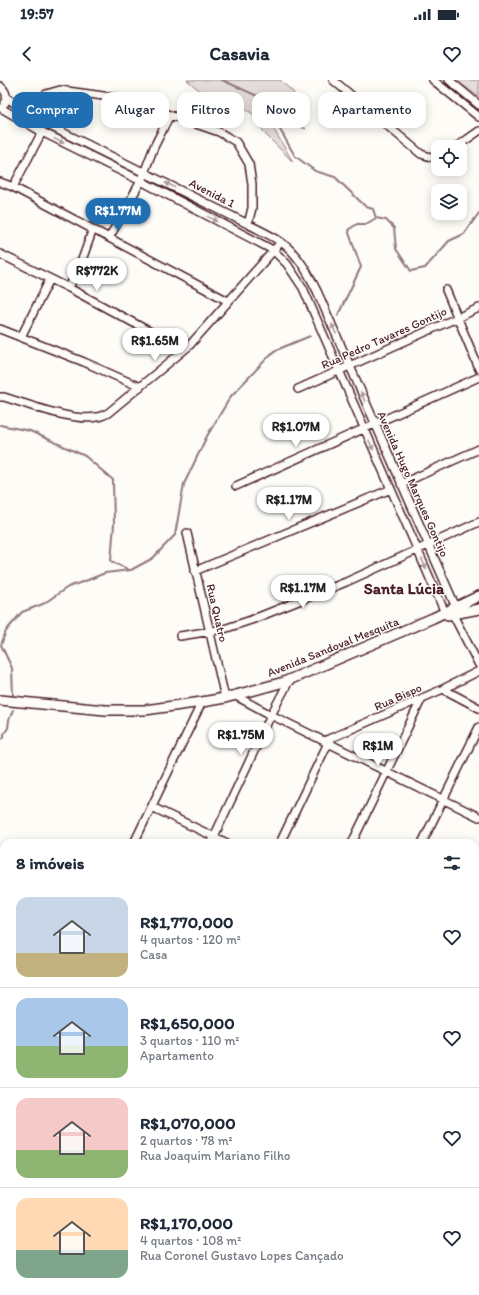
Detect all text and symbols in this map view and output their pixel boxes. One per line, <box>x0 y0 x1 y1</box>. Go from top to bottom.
text: 19:57 <box>20 5 54 23</box>
icon: back <box>16 43 38 65</box>
text: Casavia <box>209 43 270 65</box>
icon: heart <box>441 43 463 65</box>
chip: Comprar <box>12 92 93 128</box>
chip: Alugar <box>101 92 169 128</box>
chip: Filtros <box>177 92 244 128</box>
chip: Novo <box>252 92 310 128</box>
chip: Apartamento <box>318 92 426 128</box>
one-way arrow <box>54 138 65 144</box>
map controls <box>431 140 467 220</box>
button: locate <box>431 140 467 176</box>
street label: Avenida 1 <box>187 176 238 211</box>
one-way arrow <box>165 182 176 188</box>
button: layers <box>431 184 467 220</box>
pin: R$1.77M <box>81 198 155 232</box>
text: R$1.77M <box>94 203 142 218</box>
one-way arrow <box>207 216 218 222</box>
pin: R$772K <box>64 258 130 292</box>
text: R$772K <box>76 263 118 278</box>
street label: Rua Pedro Tavares Gontijo <box>319 304 449 372</box>
one-way arrow <box>331 324 337 335</box>
pin: R$1.65M <box>118 328 192 362</box>
text: R$1.65M <box>131 333 179 348</box>
one-way arrow <box>360 391 366 403</box>
street label: Avenida Hugo Marques Gontijo <box>374 409 452 559</box>
pin: R$1.07M <box>259 414 333 448</box>
text: R$1.07M <box>272 419 320 434</box>
one-way arrow <box>368 439 374 450</box>
pin: R$1.17M <box>252 487 326 521</box>
text: R$1.17M <box>266 492 312 507</box>
one-way arrow <box>421 558 427 570</box>
pin: R$1.17M <box>266 575 340 609</box>
district label: Santa Lúcia <box>364 579 445 598</box>
text: R$1.17M <box>280 580 326 595</box>
street label: Rua Quatro <box>204 583 230 643</box>
street label: Avenida Sandoval Mesquita <box>265 614 402 680</box>
street label: Rua Bispo <box>372 680 424 714</box>
pin: R$1.75M <box>204 722 278 756</box>
text: R$1.75M <box>217 727 265 742</box>
pin: R$1M <box>354 733 402 767</box>
text: R$1M <box>363 738 393 753</box>
icon: filters <box>441 852 463 874</box>
text: 8 imóveis <box>16 853 84 873</box>
text: R$1,770,000 <box>140 912 234 932</box>
icon: home <box>48 913 96 961</box>
icon: heart <box>441 926 463 948</box>
text: 4 quartos · 120 m² <box>140 932 241 947</box>
text: Casa <box>140 947 167 962</box>
text: R$1,650,000 <box>140 1013 235 1033</box>
icon: home <box>48 1014 96 1062</box>
icon: heart <box>441 1027 463 1049</box>
text: 3 quartos · 110 m² <box>140 1033 239 1048</box>
text: Apartamento <box>140 1048 214 1063</box>
text: R$1,070,000 <box>140 1113 236 1133</box>
icon: home <box>48 1114 96 1162</box>
icon: heart <box>441 1127 463 1149</box>
text: 2 quartos · 78 m² <box>140 1133 233 1148</box>
text: Rua Joaquim Mariano Filho <box>140 1148 290 1163</box>
text: R$1,170,000 <box>140 1213 233 1233</box>
icon: home <box>48 1214 96 1262</box>
icon: heart <box>441 1227 463 1249</box>
text: 4 quartos · 108 m² <box>140 1233 241 1248</box>
text: Rua Coronel Gustavo Lopes Cançado <box>140 1248 344 1263</box>

